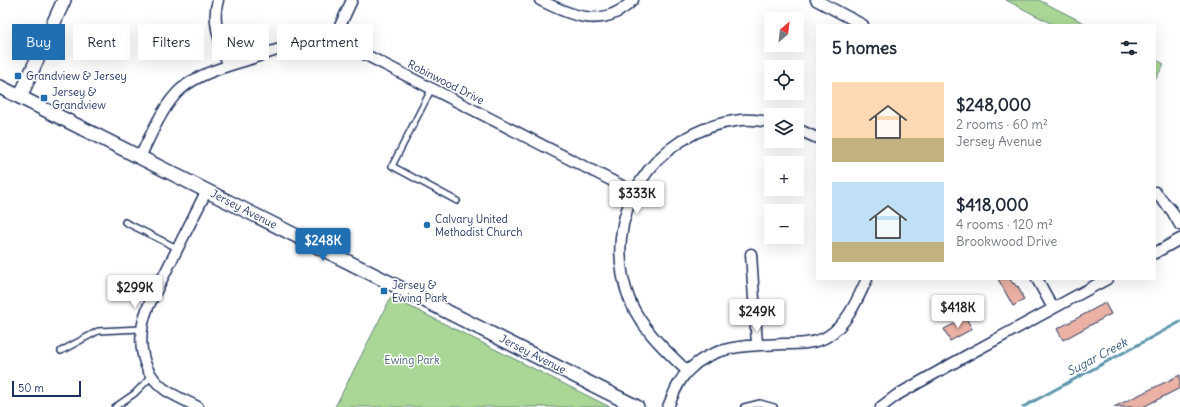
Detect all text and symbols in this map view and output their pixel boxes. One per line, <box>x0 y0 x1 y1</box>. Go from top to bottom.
north arrow <box>764 12 804 52</box>
map controls <box>764 12 804 244</box>
chip: Buy <box>12 24 65 60</box>
chip: Rent <box>73 24 130 60</box>
chip: Filters <box>138 24 204 60</box>
chip: New <box>212 24 269 60</box>
chip: Apartment <box>277 24 373 60</box>
text: 5 homes <box>832 37 897 59</box>
icon: filters <box>1118 37 1140 59</box>
street label: Robinwood Drive <box>405 57 487 107</box>
button: locate <box>764 60 804 100</box>
place label: Grandview & Jersey <box>26 69 127 83</box>
marker: Grandview & Jersey <box>13 71 23 81</box>
place label: Jersey & Grandview <box>52 85 106 112</box>
marker: Jersey & Grandview <box>39 93 49 103</box>
text: $248,000 <box>956 94 1031 116</box>
icon: home <box>864 98 912 146</box>
button: layers <box>764 108 804 148</box>
text: 2 rooms · 60 m² <box>956 116 1048 133</box>
text: Jersey Avenue <box>956 133 1042 150</box>
button: + <box>764 156 804 196</box>
pin: $333K <box>609 181 665 215</box>
text: $333K <box>618 185 656 202</box>
street label: Jersey Avenue <box>208 186 280 232</box>
text: $418,000 <box>956 194 1029 216</box>
icon: home <box>864 198 912 246</box>
button: − <box>764 204 804 244</box>
place label: Calvary United Methodist Church <box>435 212 523 239</box>
text: 4 rooms · 120 m² <box>956 216 1053 233</box>
marker: Calvary United Methodist Church <box>422 220 432 230</box>
pin: $248K <box>295 228 351 262</box>
text: $248K <box>304 232 342 249</box>
text: Brookwood Drive <box>956 233 1057 250</box>
pin: $299K <box>107 275 163 309</box>
place label: Jersey & Ewing Park <box>392 278 448 305</box>
text: $299K <box>116 279 154 296</box>
marker: Jersey & Ewing Park <box>379 286 389 296</box>
pin: $418K <box>930 295 986 329</box>
pin: $249K <box>729 299 785 333</box>
text: $418K <box>940 299 976 316</box>
text: $249K <box>738 303 776 320</box>
street label: Jersey Avenue <box>497 331 569 377</box>
water label: Sugar Creek <box>1064 334 1130 379</box>
park label: Ewing Park <box>384 353 440 367</box>
scale bar <box>12 379 81 398</box>
text: 50 m <box>18 381 44 395</box>

